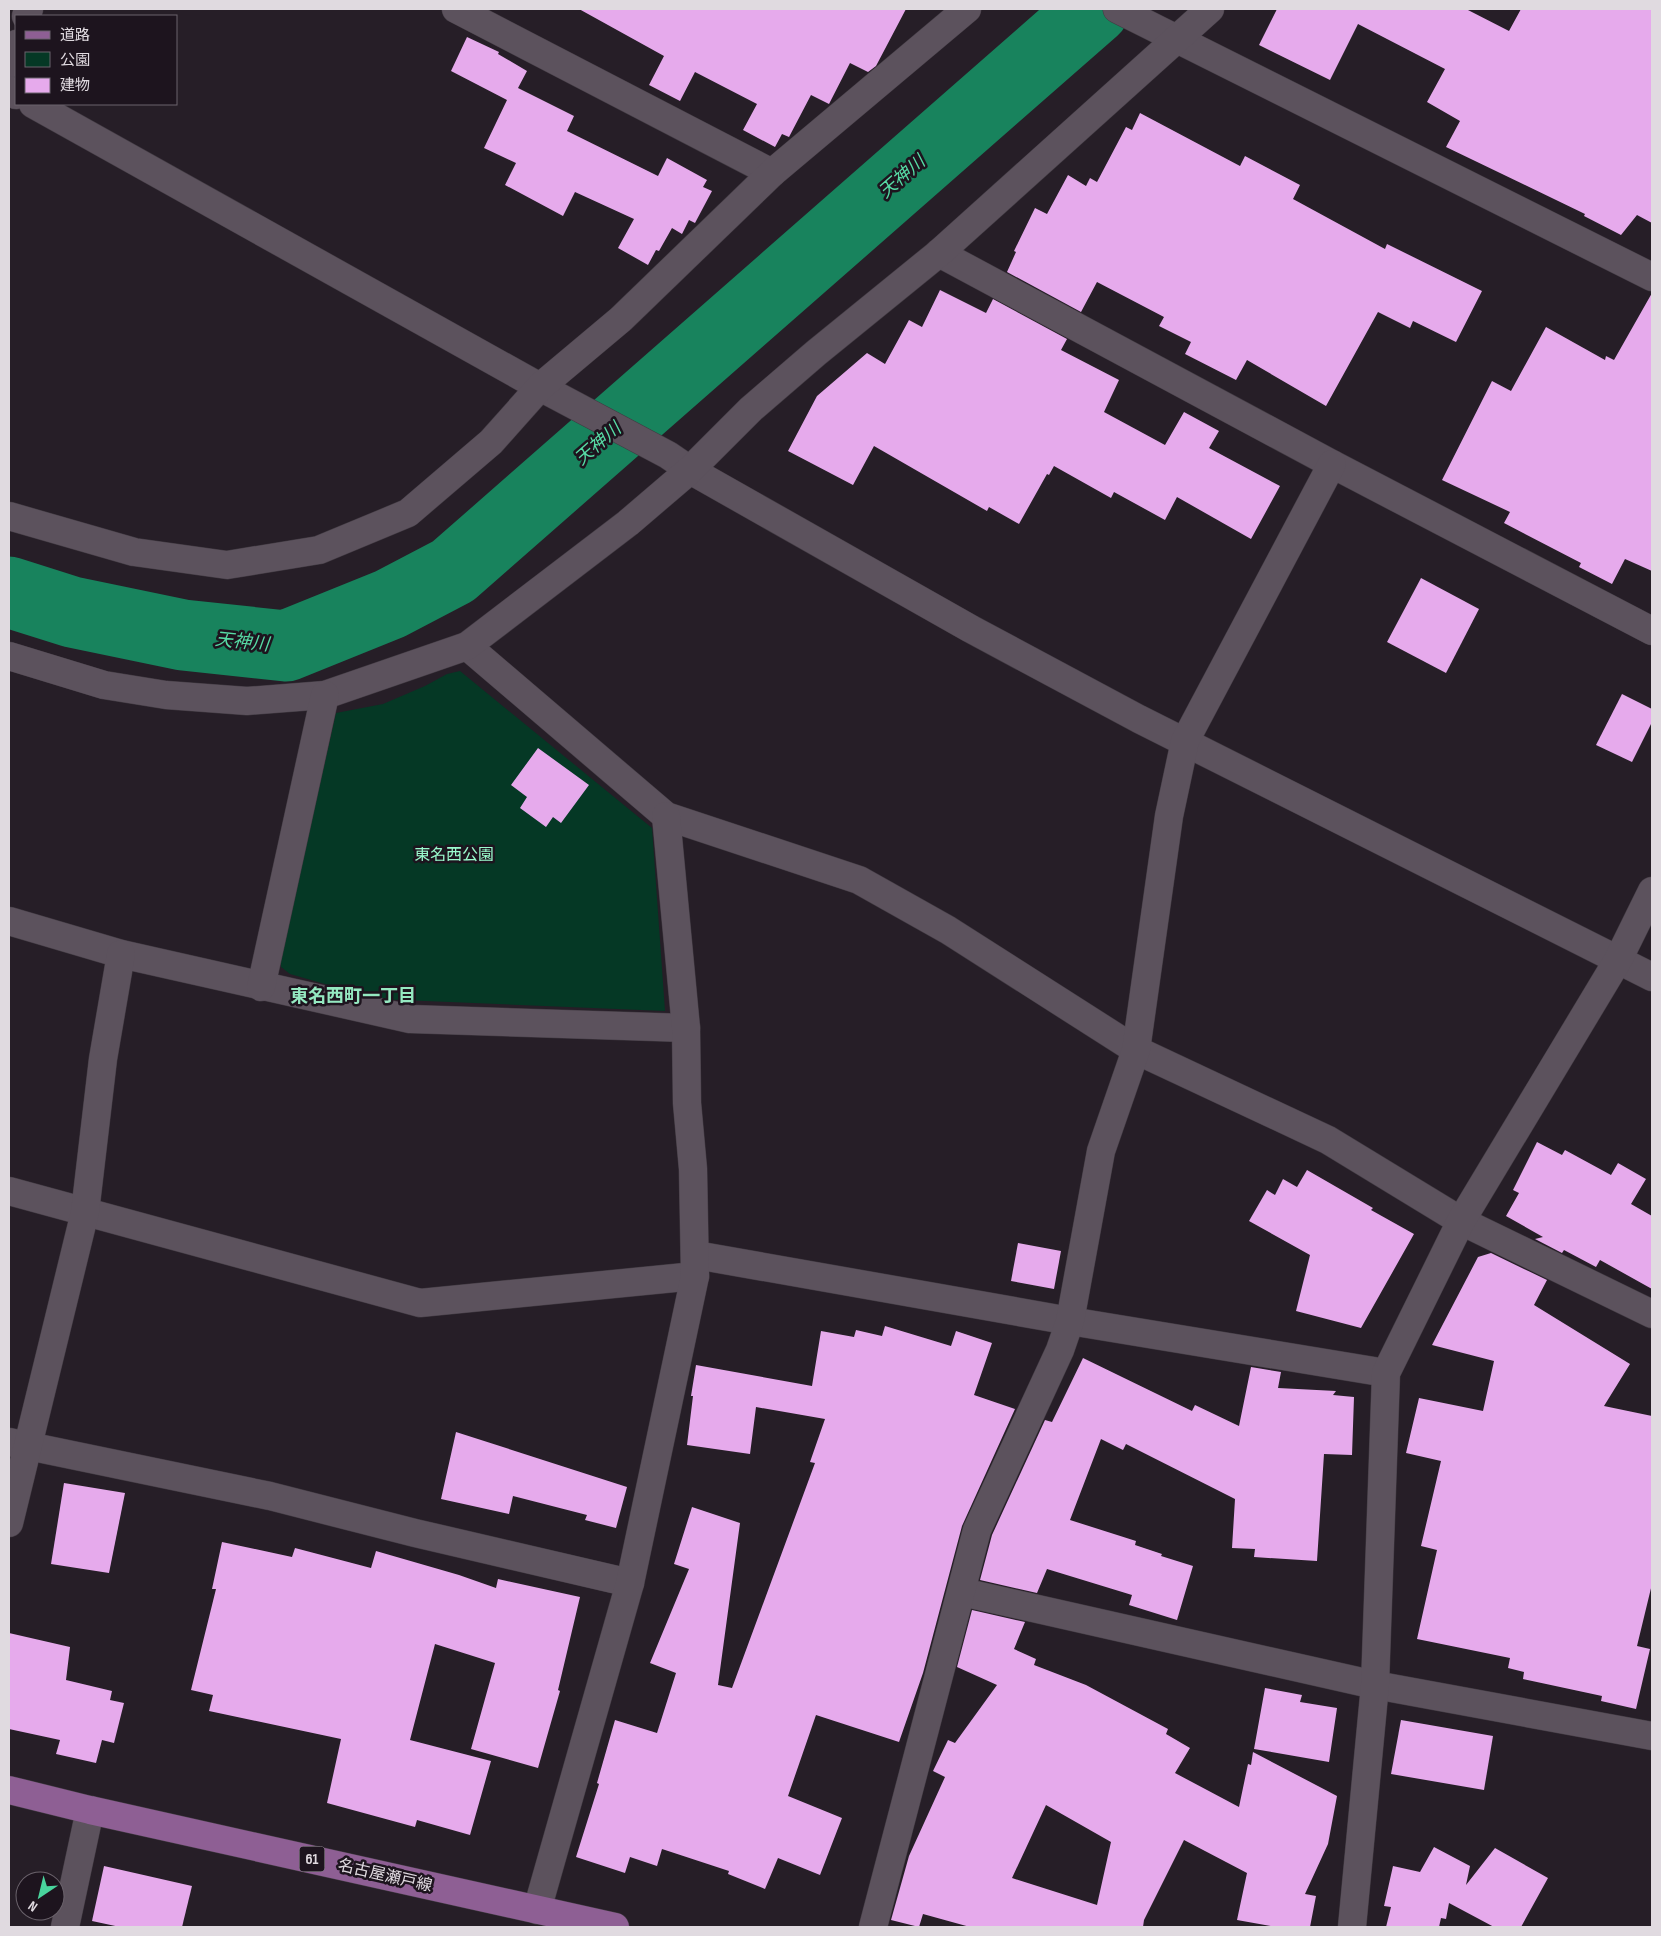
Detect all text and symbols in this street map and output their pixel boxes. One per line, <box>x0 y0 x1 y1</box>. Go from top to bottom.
legend <box>15 15 178 105</box>
text: 道路 <box>60 26 90 45</box>
text: 公園 <box>60 51 90 70</box>
text: 建物 <box>60 76 90 95</box>
water label: 天神川 <box>875 150 931 203</box>
water label: 天神川 <box>571 417 627 470</box>
water label: 天神川 <box>214 629 272 655</box>
park label: 東名西公園 <box>414 846 494 865</box>
district label: 東名西町一丁目 <box>290 986 416 1007</box>
road number: 61 <box>300 1846 324 1872</box>
street label: 名古屋瀬戸線 <box>336 1856 434 1896</box>
north arrow <box>15 1871 65 1921</box>
text: N <box>25 1897 41 1915</box>

